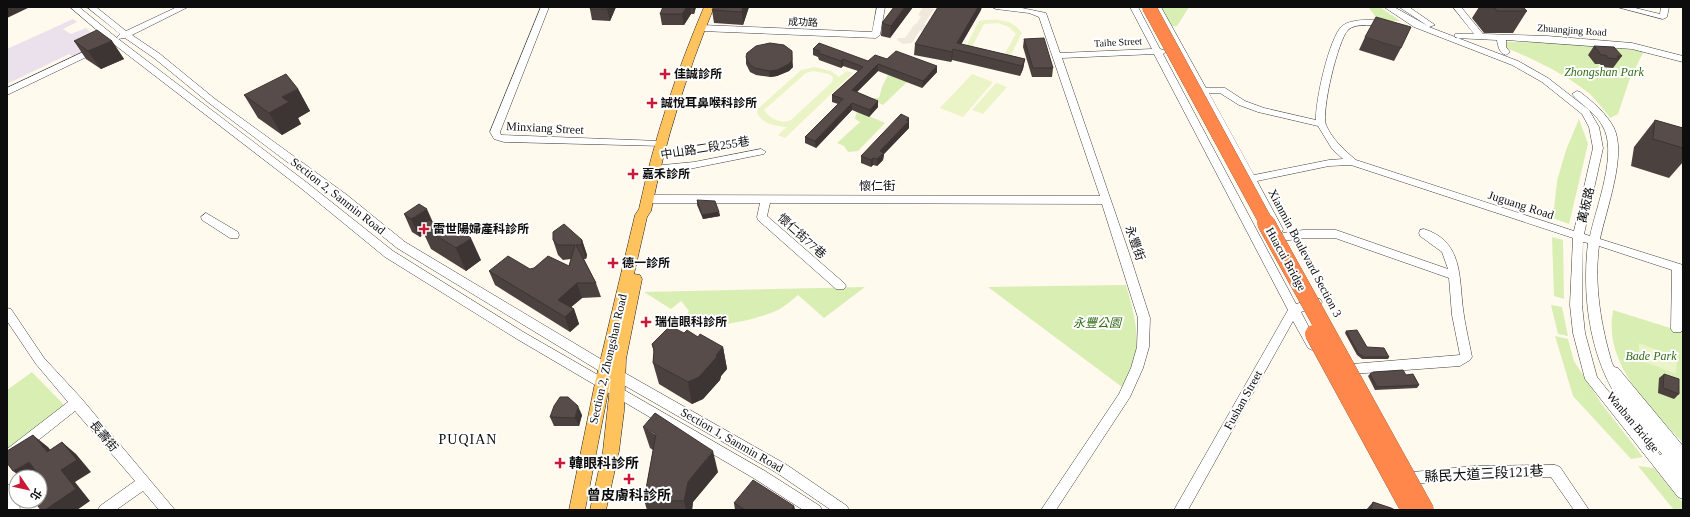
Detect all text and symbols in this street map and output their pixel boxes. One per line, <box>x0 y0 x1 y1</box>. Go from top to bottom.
street label: 成功路 <box>788 16 818 28</box>
street label: Zhuangjing Road <box>1537 22 1607 38</box>
street label: Taihe Street <box>1094 35 1142 49</box>
park label: Zhongshan Park <box>1564 65 1645 79</box>
place label: 佳誠診所 <box>674 67 722 81</box>
marker: 佳誠診所 <box>659 68 671 80</box>
place label: 誠悅耳鼻喉科診所 <box>661 96 757 110</box>
marker: 誠悅耳鼻喉科診所 <box>646 97 658 109</box>
street label: Minxiang Street <box>506 119 585 137</box>
street label: 中山路二段255巷 <box>659 134 751 162</box>
street label: Section 2, Sanmin Road <box>288 155 388 237</box>
place label: 嘉禾診所 <box>642 167 690 181</box>
marker: 嘉禾診所 <box>627 168 639 180</box>
street label: 懷仁街 <box>859 179 895 193</box>
street label: 萬板路 <box>1575 186 1597 224</box>
street label: Xianmin Boulevard Section 3 <box>1265 187 1345 319</box>
street label: Juguang Road <box>1486 188 1556 222</box>
street label: 懷仁街77巷 <box>775 211 829 261</box>
place label: 雷世陽婦產科診所 <box>433 222 529 236</box>
marker: 雷世陽婦產科診所 <box>418 223 430 235</box>
street label: 永豐街 <box>1123 224 1147 262</box>
street label: Huacui Bridge <box>1263 225 1309 293</box>
place label: 德一診所 <box>622 256 670 270</box>
marker: 德一診所 <box>607 257 619 269</box>
street label: Section 2, Zhongshan Road <box>586 293 630 425</box>
place label: 瑞信眼科診所 <box>655 315 727 329</box>
marker: 瑞信眼科診所 <box>640 316 652 328</box>
park label: 永豐公園 <box>1073 316 1123 330</box>
park label: Bade Park <box>1626 349 1677 363</box>
street label: Fushan Street <box>1221 367 1265 432</box>
street label: Wanban Bridge <box>1604 389 1662 455</box>
street label: Section 1, Sanmin Road <box>678 405 786 475</box>
street label: 長壽街 <box>87 418 121 454</box>
district label: PUQIAN <box>439 432 497 447</box>
place label: 韓眼科診所 <box>569 455 639 471</box>
marker: 韓眼科診所 <box>554 457 566 469</box>
street label: 縣民大道三段121巷 <box>1424 463 1544 485</box>
north arrow <box>8 469 48 509</box>
marker: 曾皮膚科診所 <box>623 473 635 485</box>
text: 北 <box>28 487 44 503</box>
place label: 曾皮膚科診所 <box>587 487 671 503</box>

